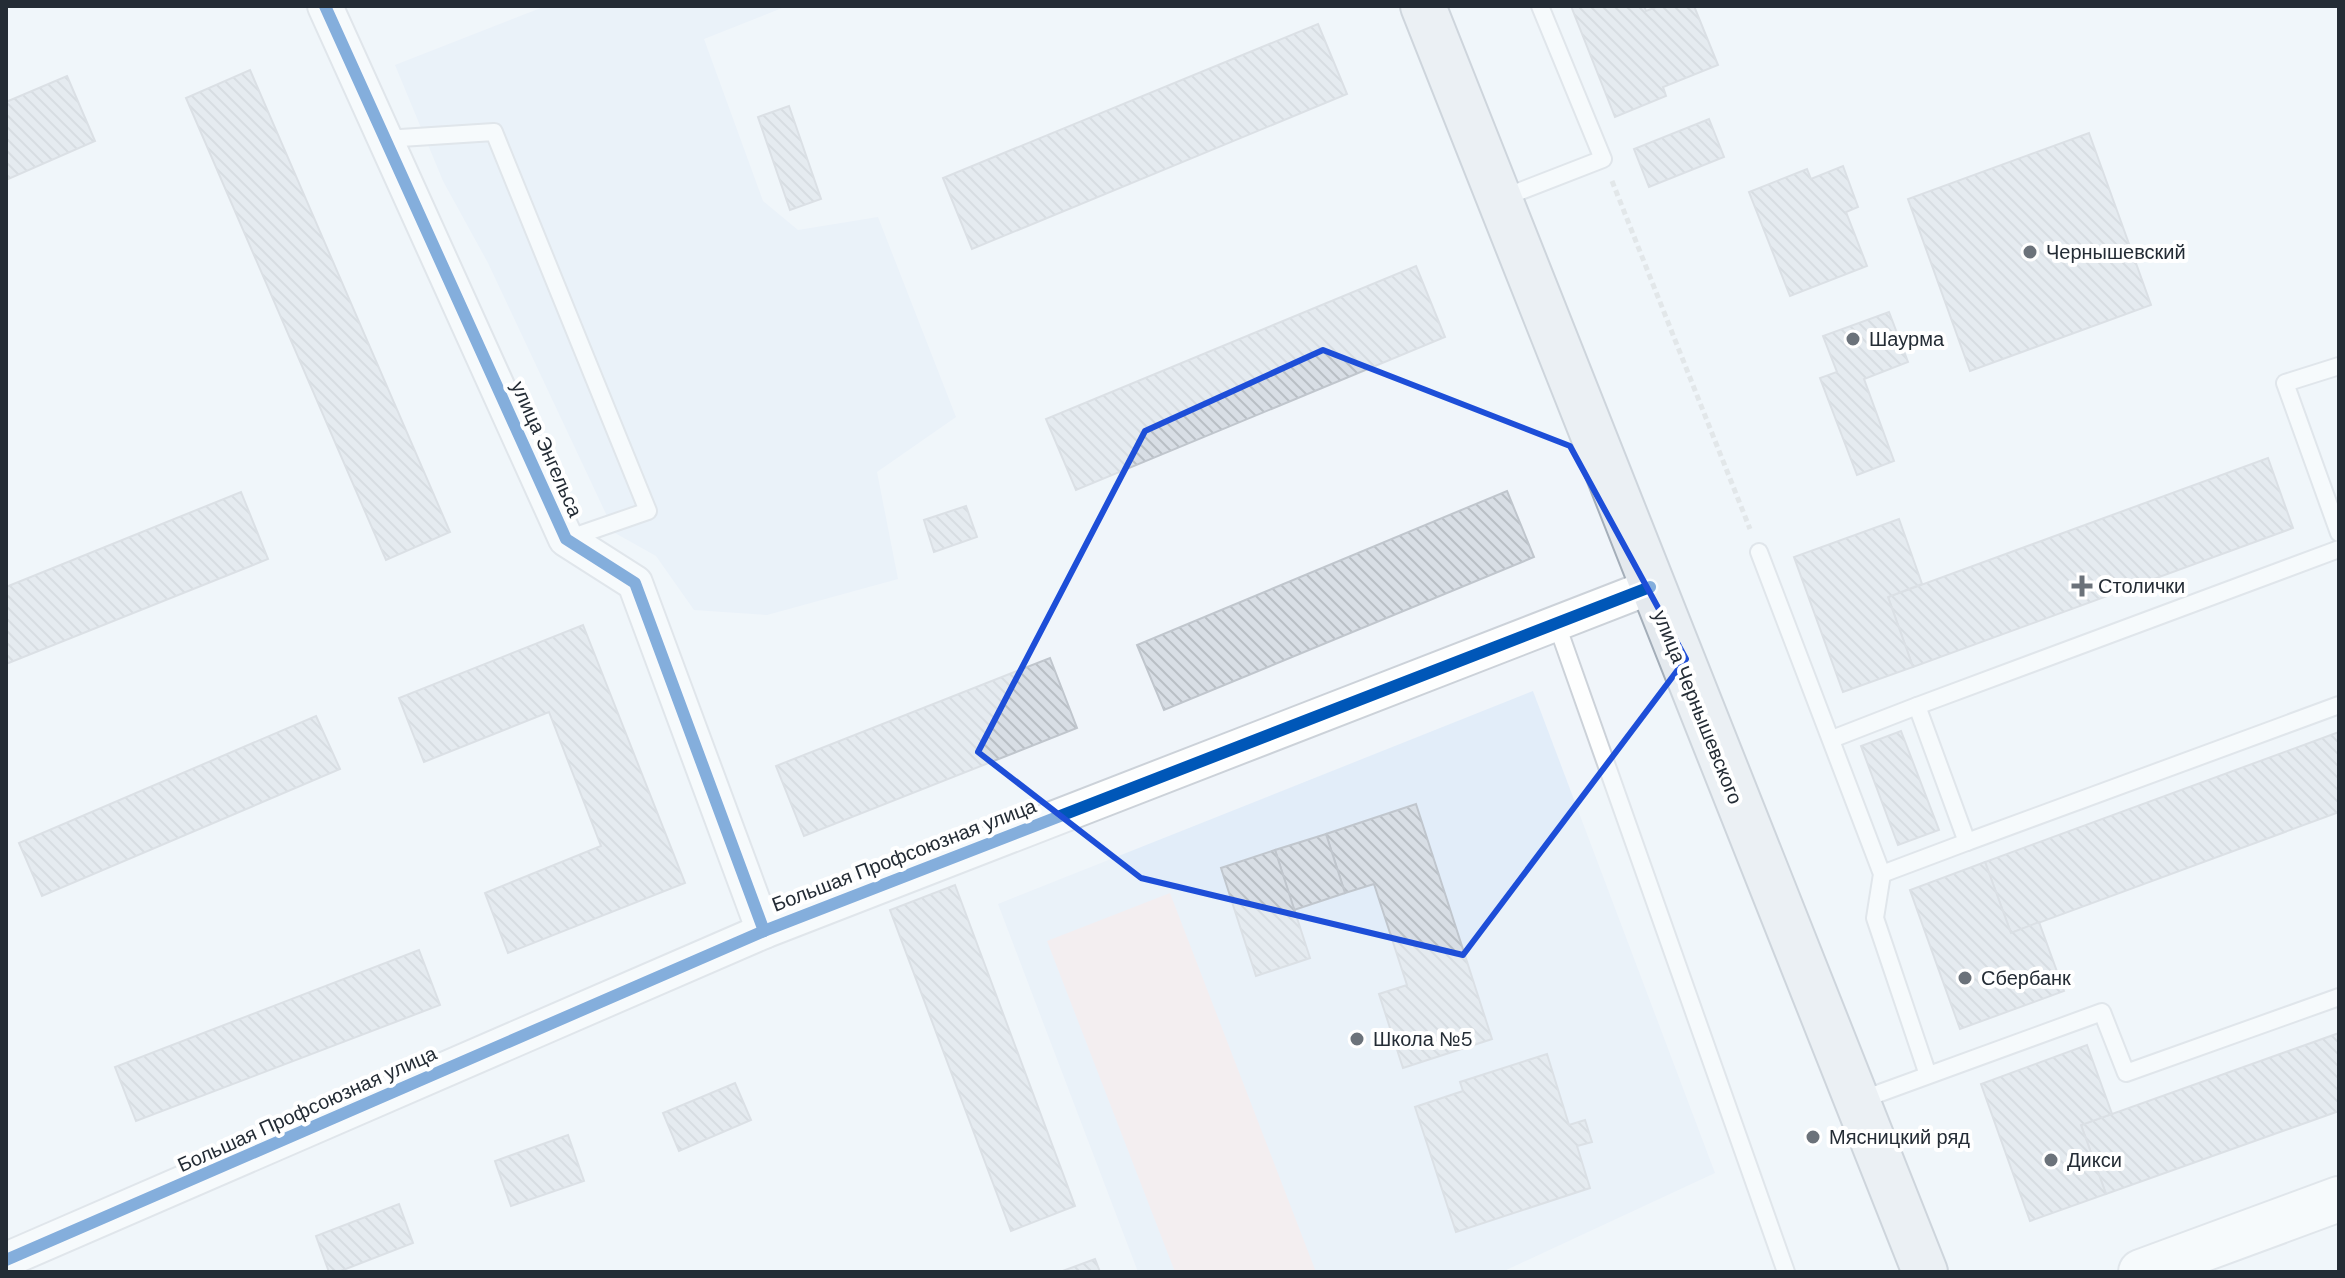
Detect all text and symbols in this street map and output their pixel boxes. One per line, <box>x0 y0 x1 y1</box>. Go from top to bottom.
place label: Чернышевский <box>2046 239 2186 265</box>
marker: Чернышевский <box>2021 243 2039 261</box>
place label: Шаурма <box>1869 326 1945 352</box>
marker: Шаурма <box>1844 330 1862 348</box>
street label: улица Энгельса <box>505 377 589 522</box>
place label: Столички <box>2098 573 2185 599</box>
marker: Столички <box>2073 577 2091 595</box>
street label: улица Чернышевского <box>1647 606 1749 808</box>
street label: Большая Профсоюзная улица <box>768 792 1041 918</box>
place label: Сбербанк <box>1981 965 2071 991</box>
marker: Сбербанк <box>1956 969 1974 987</box>
place label: Школа №5 <box>1373 1026 1473 1052</box>
marker: Школа №5 <box>1348 1030 1366 1048</box>
street label: Большая Профсоюзная улица <box>173 1040 441 1178</box>
place label: Мясницкий ряд <box>1829 1124 1970 1150</box>
marker: Мясницкий ряд <box>1804 1128 1822 1146</box>
place label: Дикси <box>2067 1147 2122 1173</box>
marker: Дикси <box>2042 1151 2060 1169</box>

